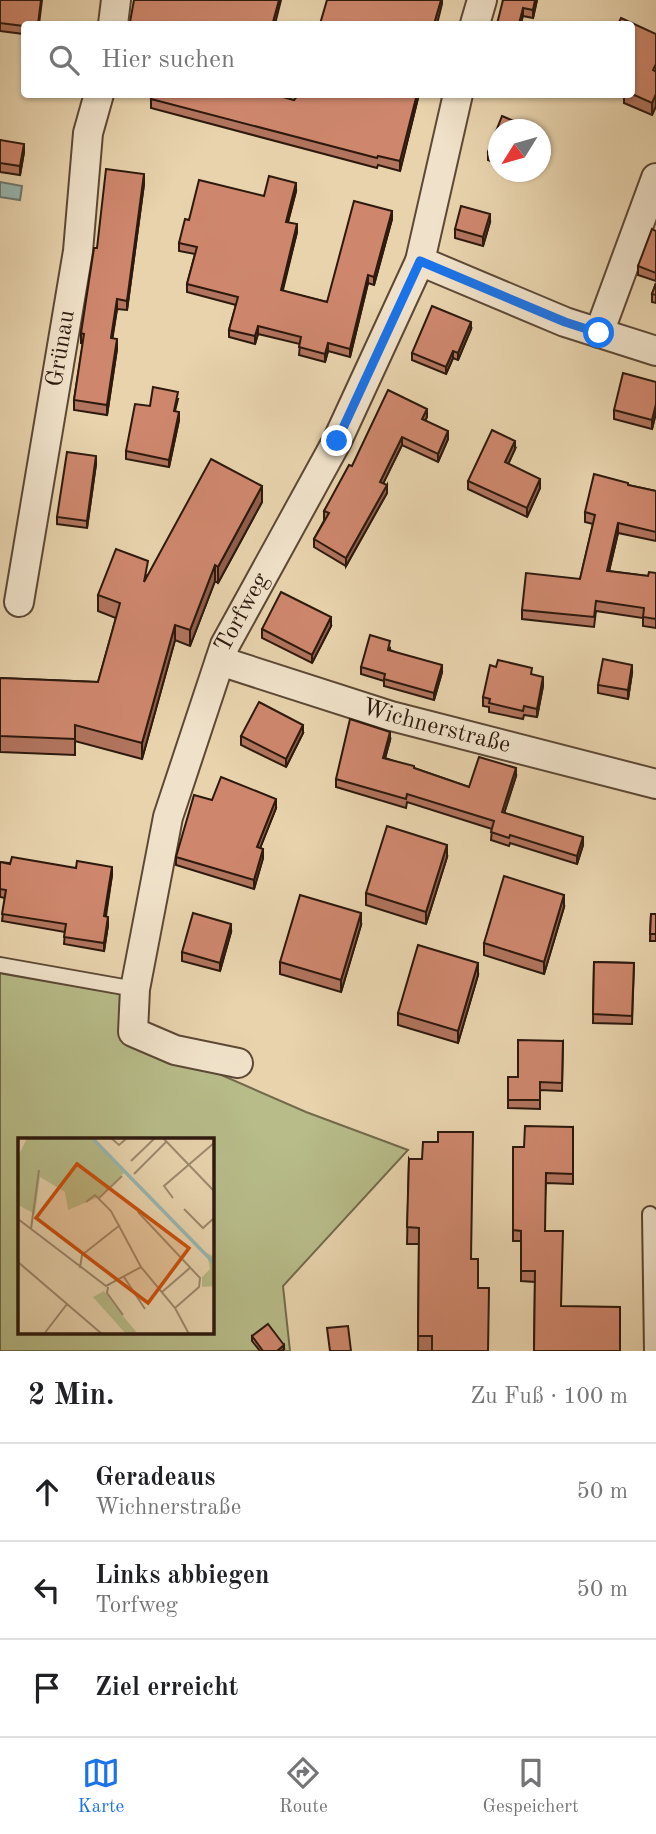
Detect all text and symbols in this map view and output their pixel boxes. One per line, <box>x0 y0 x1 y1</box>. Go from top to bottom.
search box <box>21 21 635 98</box>
icon: search <box>45 41 83 79</box>
text: Hier suchen <box>101 47 235 73</box>
north arrow <box>488 119 551 182</box>
street label: Grünau <box>43 308 80 389</box>
route start <box>583 317 614 348</box>
route end <box>321 425 352 456</box>
street label: Torfweg <box>211 569 274 657</box>
street label: Wichnerstraße <box>359 695 513 758</box>
inset map <box>18 1138 214 1334</box>
text: 2 Min. <box>28 1381 114 1411</box>
text: Zu Fuß · 100 m <box>470 1385 628 1408</box>
text: Geradeaus <box>95 1465 215 1491</box>
icon: ahead <box>28 1473 66 1511</box>
text: 50 m <box>577 1480 628 1503</box>
text: Wichnerstraße <box>95 1496 241 1519</box>
text: Links abbiegen <box>95 1563 269 1589</box>
icon: left <box>28 1571 66 1609</box>
text: 50 m <box>577 1578 628 1601</box>
text: Torfweg <box>95 1594 178 1617</box>
icon: arrive <box>28 1669 66 1707</box>
text: Ziel erreicht <box>95 1675 238 1701</box>
tab: Karte <box>77 1754 124 1819</box>
tab: Route <box>279 1754 328 1819</box>
tab: Gespeichert <box>482 1754 579 1819</box>

